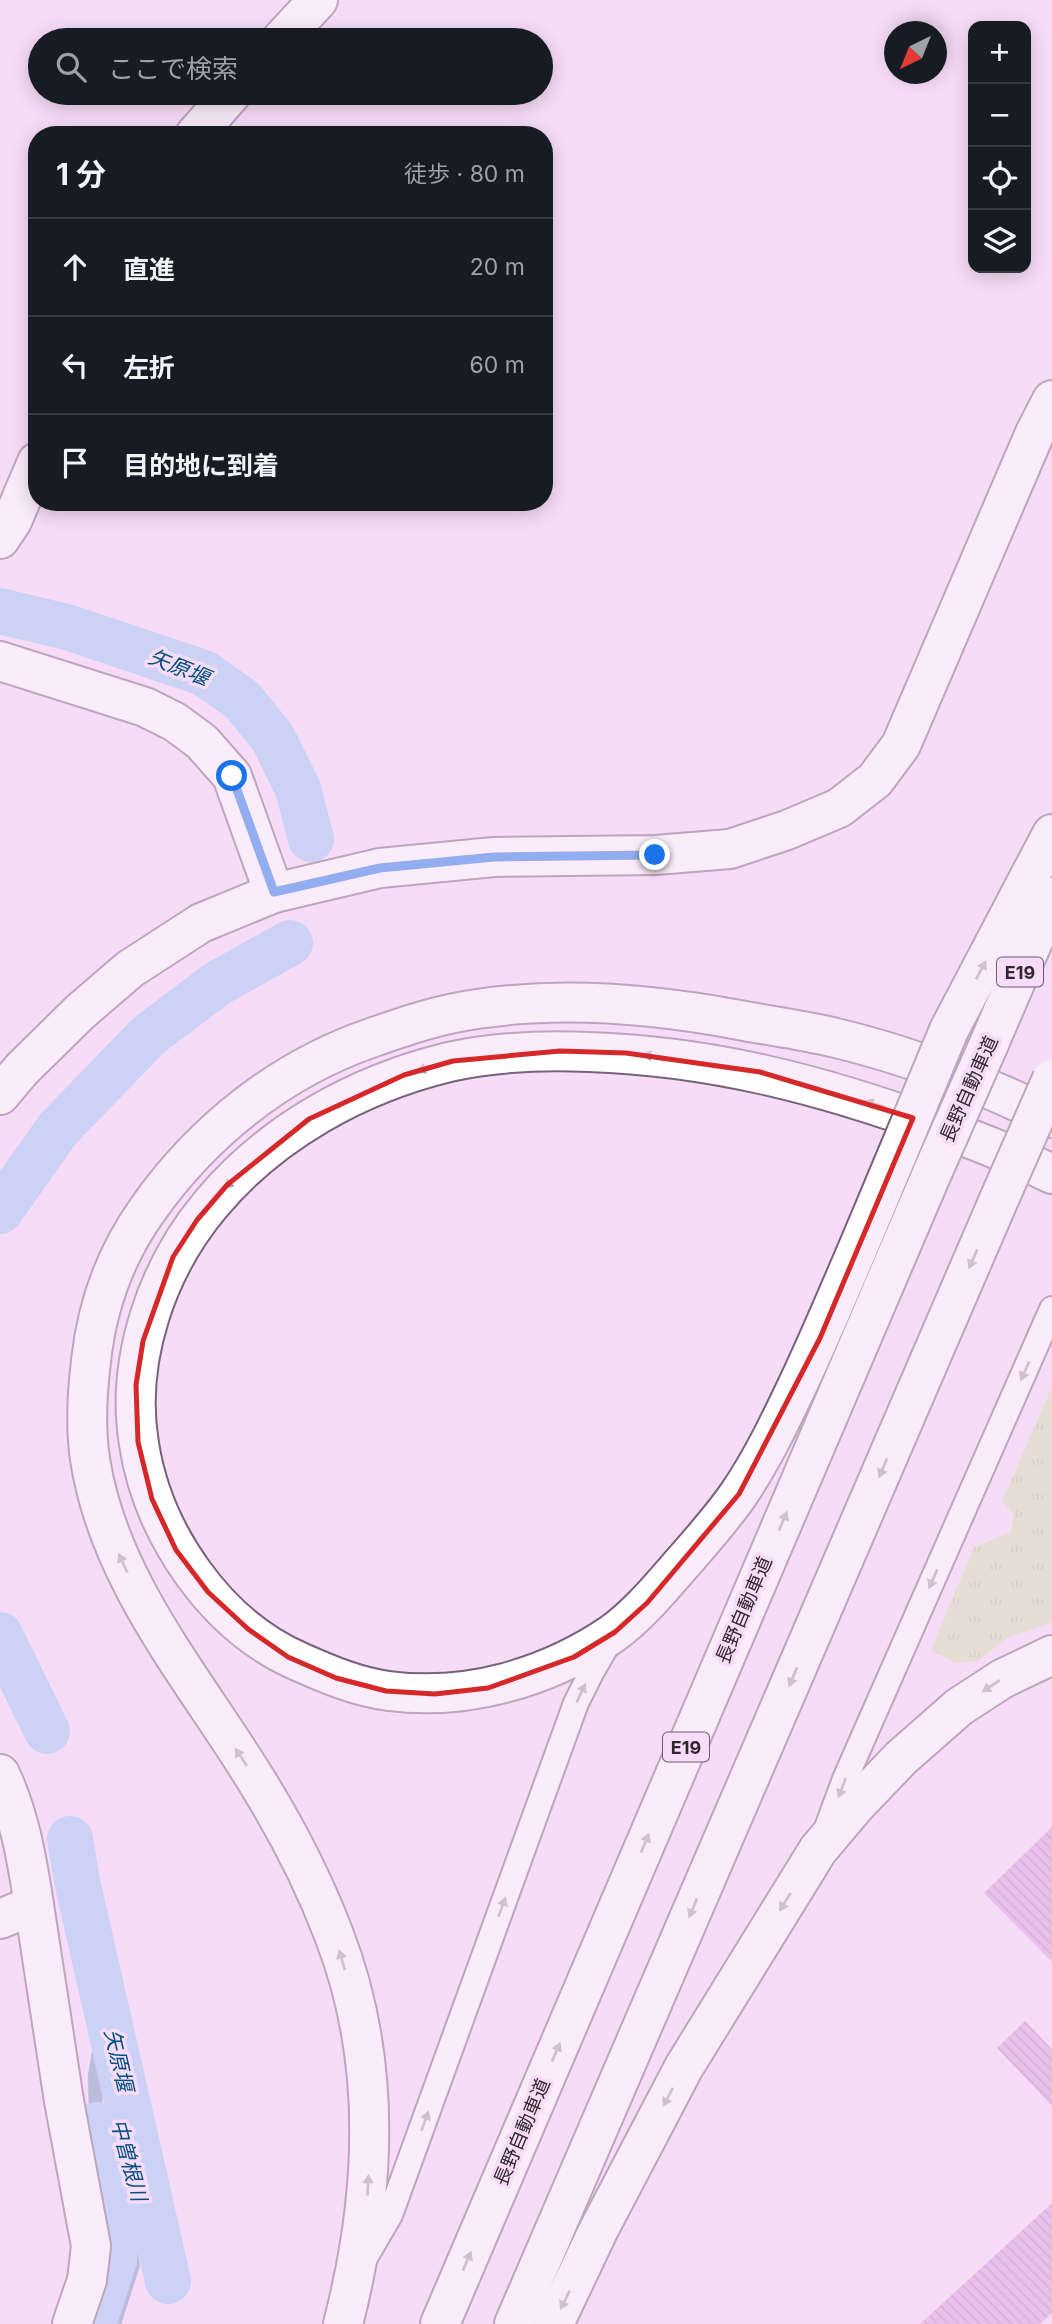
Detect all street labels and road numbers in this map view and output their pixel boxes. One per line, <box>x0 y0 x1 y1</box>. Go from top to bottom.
road number: E19 <box>997 958 1043 987</box>
street label: 長野自動車道 <box>935 1032 1003 1146</box>
street label: 長野自動車道 <box>711 1553 777 1667</box>
road number: E19 <box>663 1732 709 1762</box>
street label: 長野自動車道 <box>489 2075 555 2189</box>

